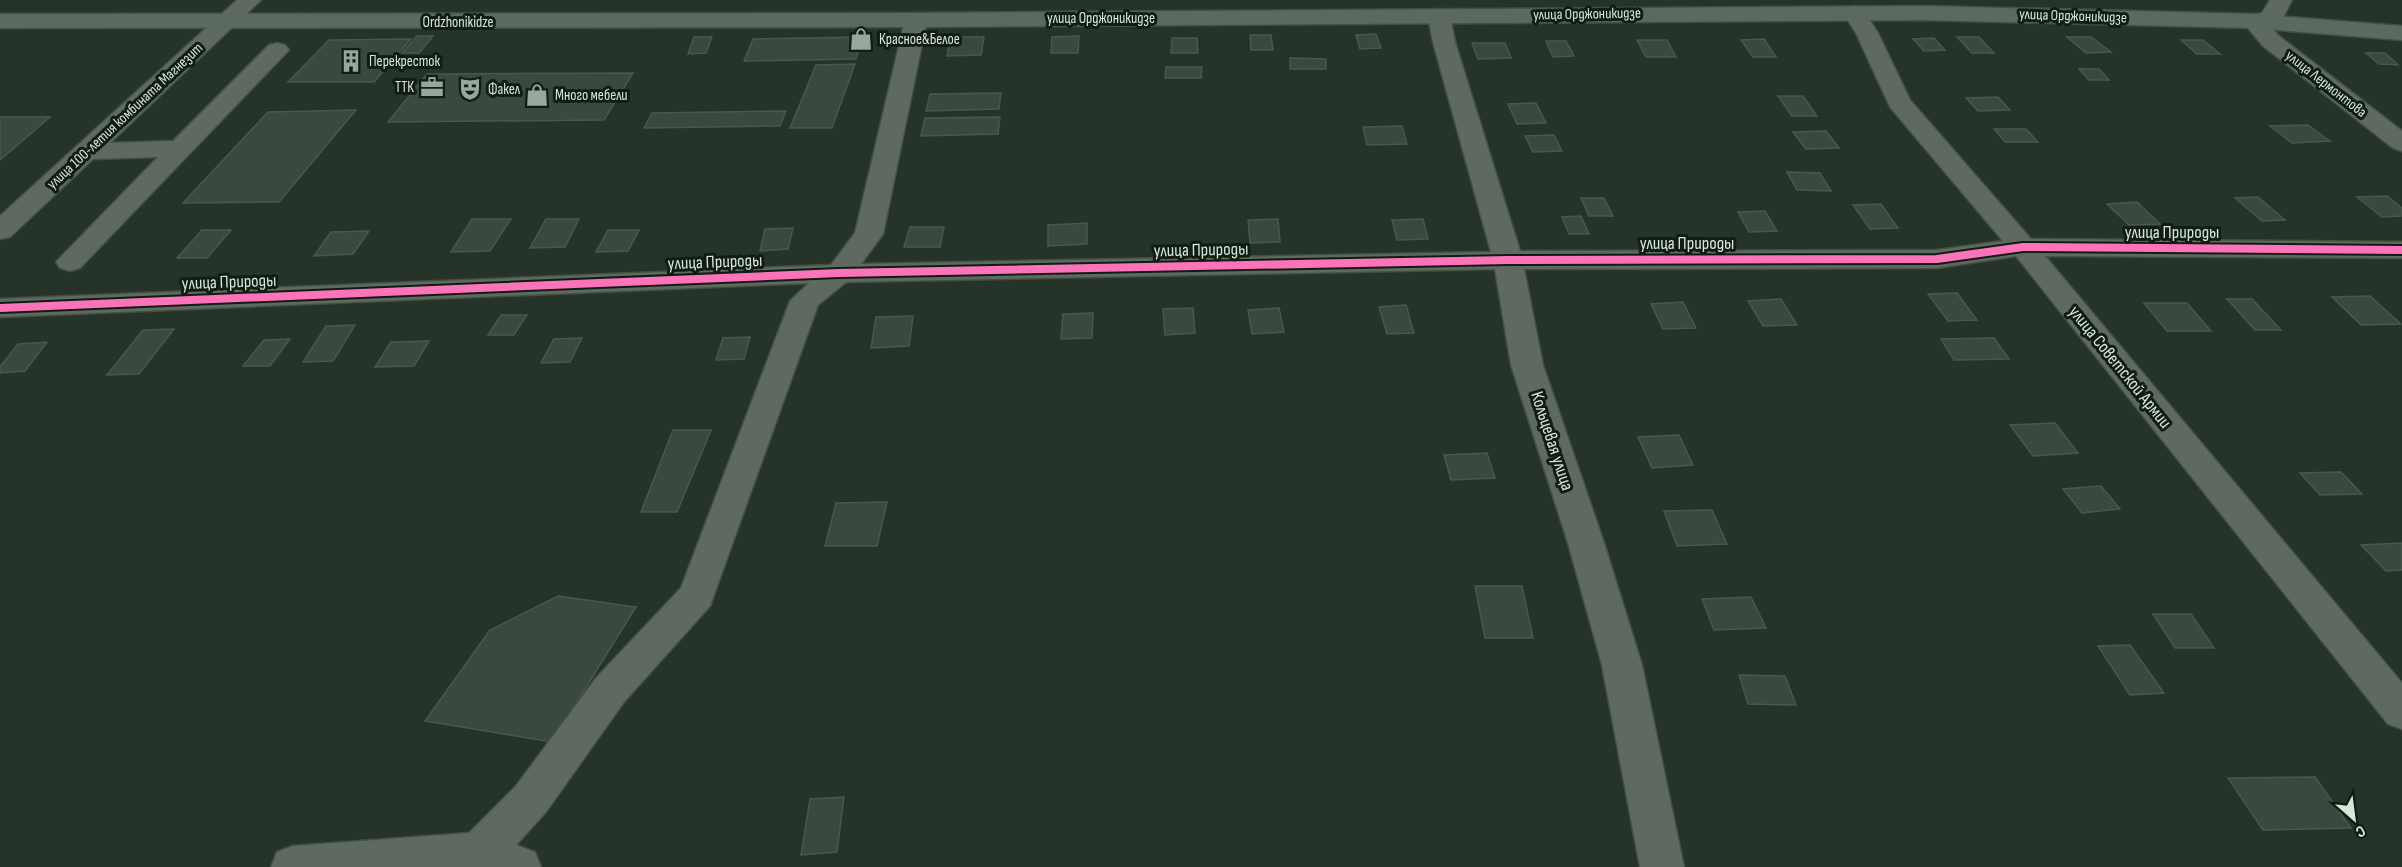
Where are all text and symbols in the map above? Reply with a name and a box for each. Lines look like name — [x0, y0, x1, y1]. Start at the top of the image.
street label: улица Орджоникидзе — [1533, 4, 1641, 24]
street label: улица Орджоникидзе — [2019, 5, 2127, 27]
street label: улица Орджоникидзе — [1047, 9, 1155, 28]
street label: Ordzhonikidze — [423, 13, 493, 32]
shop icon: Красное&Белое — [848, 26, 874, 52]
place label: Красное&Белое — [879, 30, 960, 49]
street label: улица 100-летия комбината Магнезит — [43, 39, 207, 193]
street label: улица Лермонтова — [2281, 46, 2371, 122]
building icon: Перекресток — [338, 48, 364, 74]
place label: Перекресток — [369, 52, 441, 71]
office icon: ТТК — [419, 74, 445, 100]
theatre icon: Факел — [457, 76, 483, 102]
place label: ТТК — [395, 78, 414, 97]
place label: Факел — [488, 80, 521, 99]
shop icon: Много мебели — [524, 82, 550, 108]
place label: Много мебели — [555, 86, 628, 105]
street label: улица Природы — [2125, 222, 2219, 243]
street label: улица Природы — [1640, 233, 1734, 254]
street label: улица Природы — [1153, 239, 1249, 261]
street label: улица Природы — [667, 250, 763, 274]
street label: улица Природы — [181, 270, 277, 294]
street label: улица Советской Армии — [2064, 302, 2176, 432]
street label: Кольцевая улица — [1526, 389, 1578, 493]
north arrow — [2324, 789, 2384, 849]
text: С — [2352, 821, 2368, 841]

